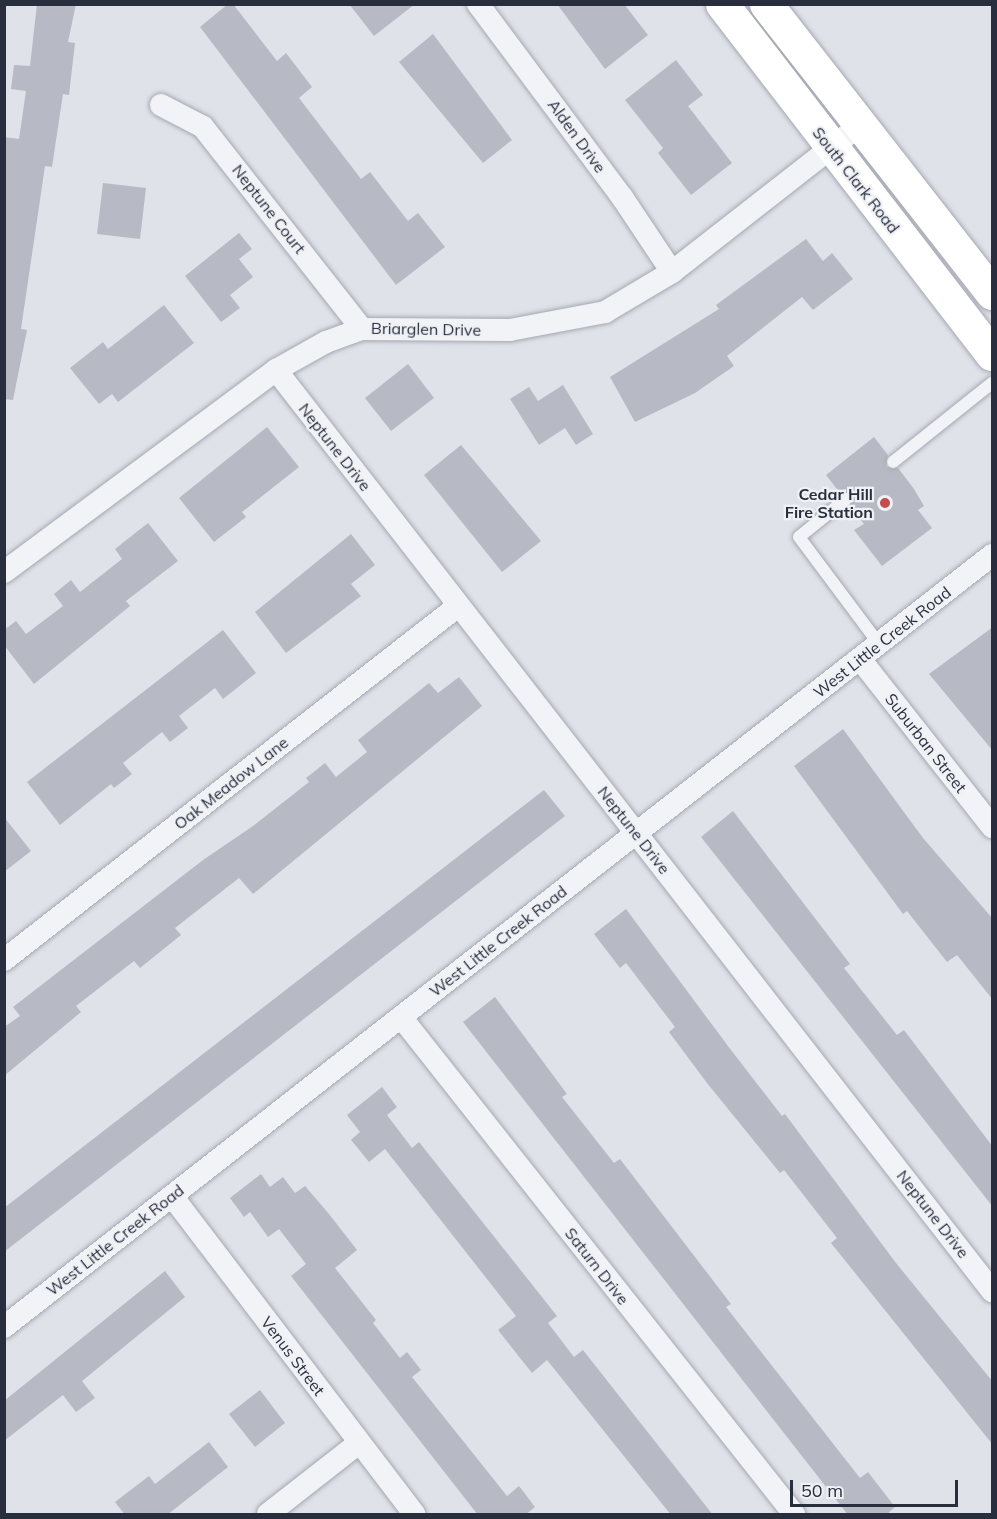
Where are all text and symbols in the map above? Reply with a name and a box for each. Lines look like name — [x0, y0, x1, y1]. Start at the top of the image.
street label: Alden Drive — [544, 96, 610, 176]
street label: South Clark Road — [809, 123, 903, 237]
street label: Neptune Court — [228, 161, 310, 257]
street label: Briarglen Drive — [371, 318, 481, 340]
street label: Neptune Drive — [295, 399, 375, 495]
place label: Cedar Hill Fire Station — [785, 484, 873, 522]
marker: Cedar Hill Fire Station — [878, 496, 892, 510]
street label: West Little Creek Road — [809, 582, 955, 702]
street label: Suburban Street — [881, 689, 971, 797]
street label: Oak Meadow Lane — [170, 732, 292, 834]
street label: Neptune Drive — [594, 782, 674, 878]
street label: West Little Creek Road — [425, 881, 571, 1001]
street label: Neptune Drive — [893, 1166, 973, 1262]
street label: West Little Creek Road — [42, 1180, 188, 1300]
street label: Saturn Drive — [561, 1224, 633, 1308]
street label: Venus Street — [257, 1313, 329, 1399]
scale bar — [793, 1468, 961, 1506]
text: 50 m — [801, 1479, 843, 1502]

